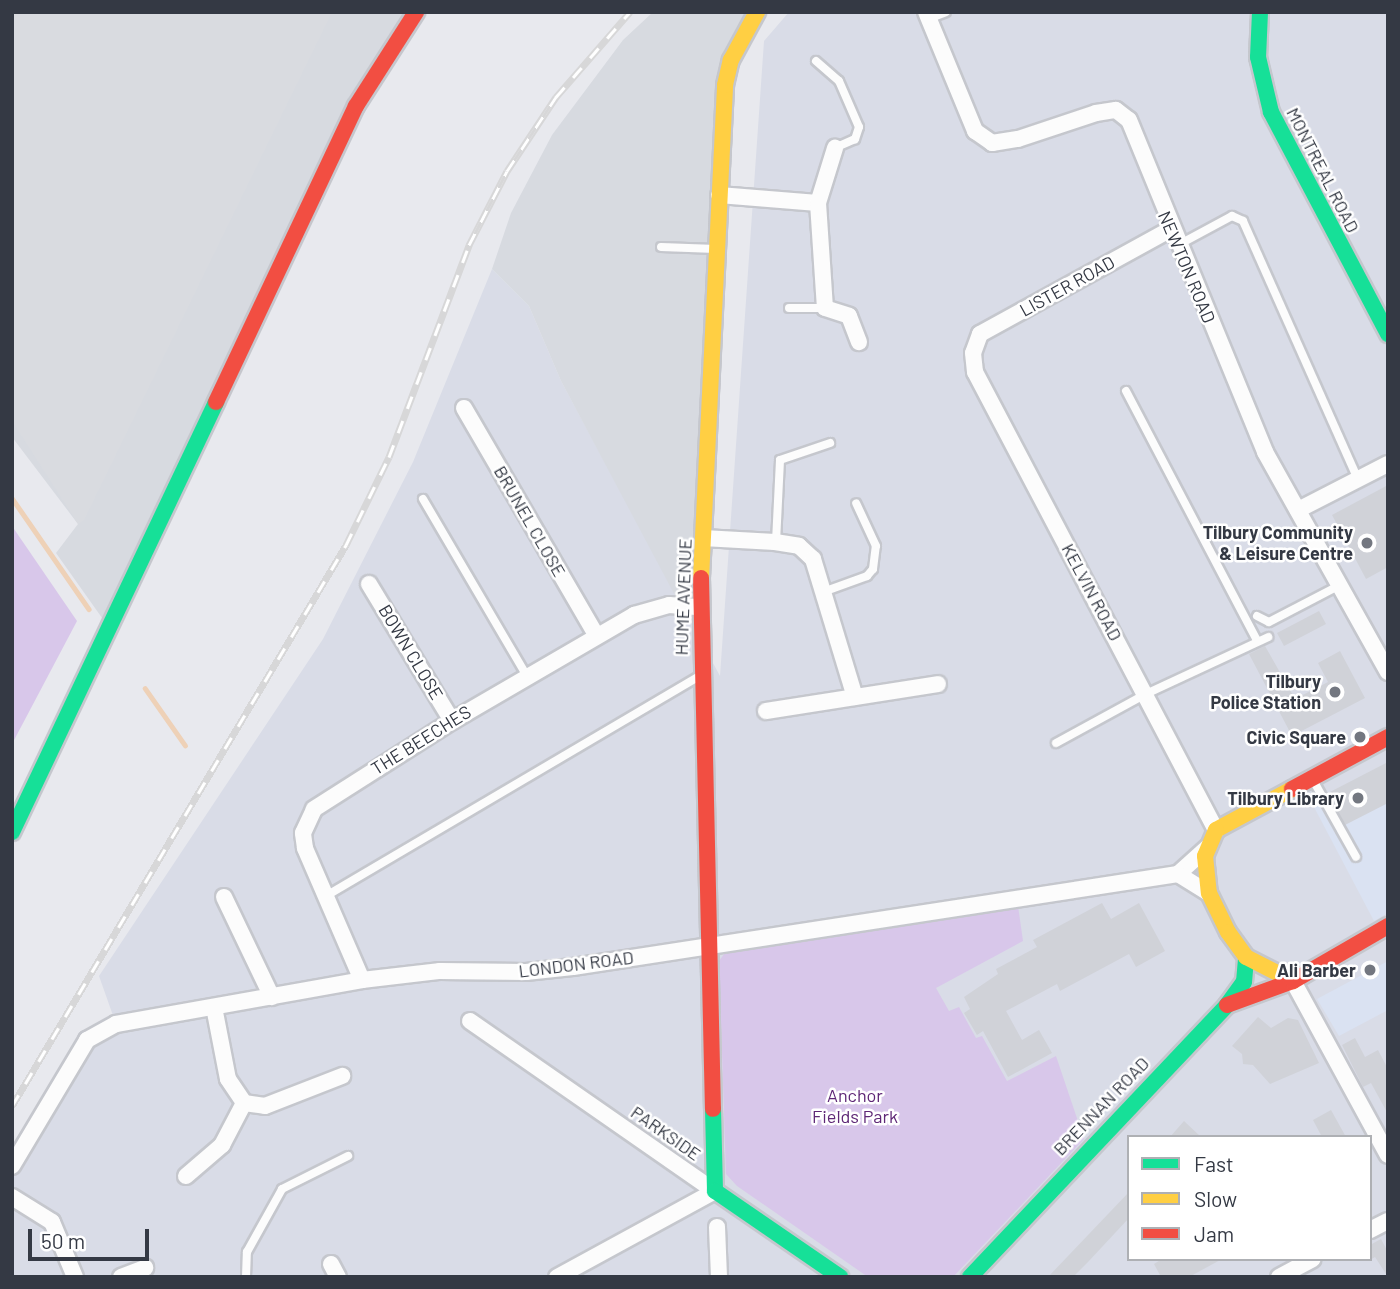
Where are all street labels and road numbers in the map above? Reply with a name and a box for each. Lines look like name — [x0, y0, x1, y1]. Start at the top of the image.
street label: MONTREAL ROAD — [1282, 104, 1364, 236]
street label: NEWTON ROAD — [1154, 208, 1220, 326]
street label: LISTER ROAD — [1016, 251, 1118, 321]
street label: BRUNEL CLOSE — [490, 462, 570, 580]
street label: HUME AVENUE — [670, 538, 696, 656]
street label: KELVIN ROAD — [1057, 540, 1127, 644]
street label: BOWN CLOSE — [374, 600, 448, 704]
street label: THE BEECHES — [367, 701, 475, 779]
street label: LONDON ROAD — [517, 946, 635, 982]
street label: BRENNAN ROAD — [1049, 1052, 1153, 1160]
street label: PARKSIDE — [627, 1101, 705, 1165]

